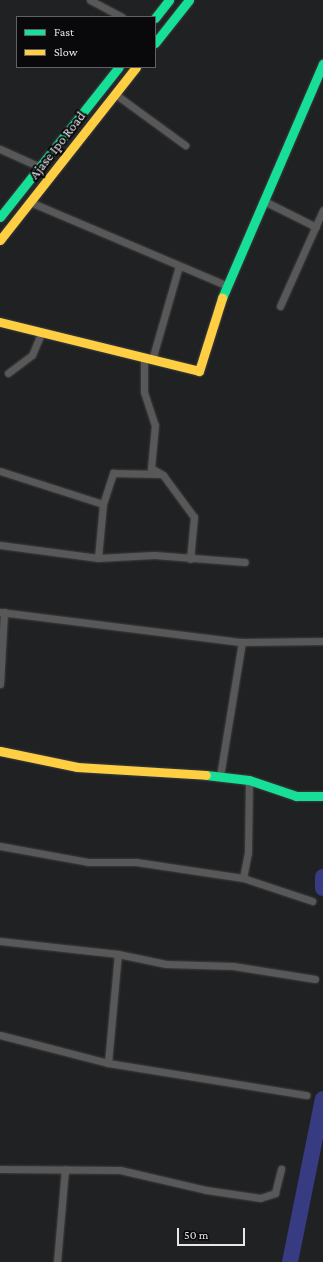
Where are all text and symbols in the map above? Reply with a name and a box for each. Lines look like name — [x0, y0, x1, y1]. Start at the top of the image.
legend — [16, 16, 156, 68]
text: Fast — [54, 25, 74, 39]
text: Slow — [54, 45, 78, 59]
street label: Ajase Ipo Road — [25, 108, 89, 182]
scale bar — [179, 1220, 247, 1246]
text: 50 m — [184, 1228, 208, 1242]

